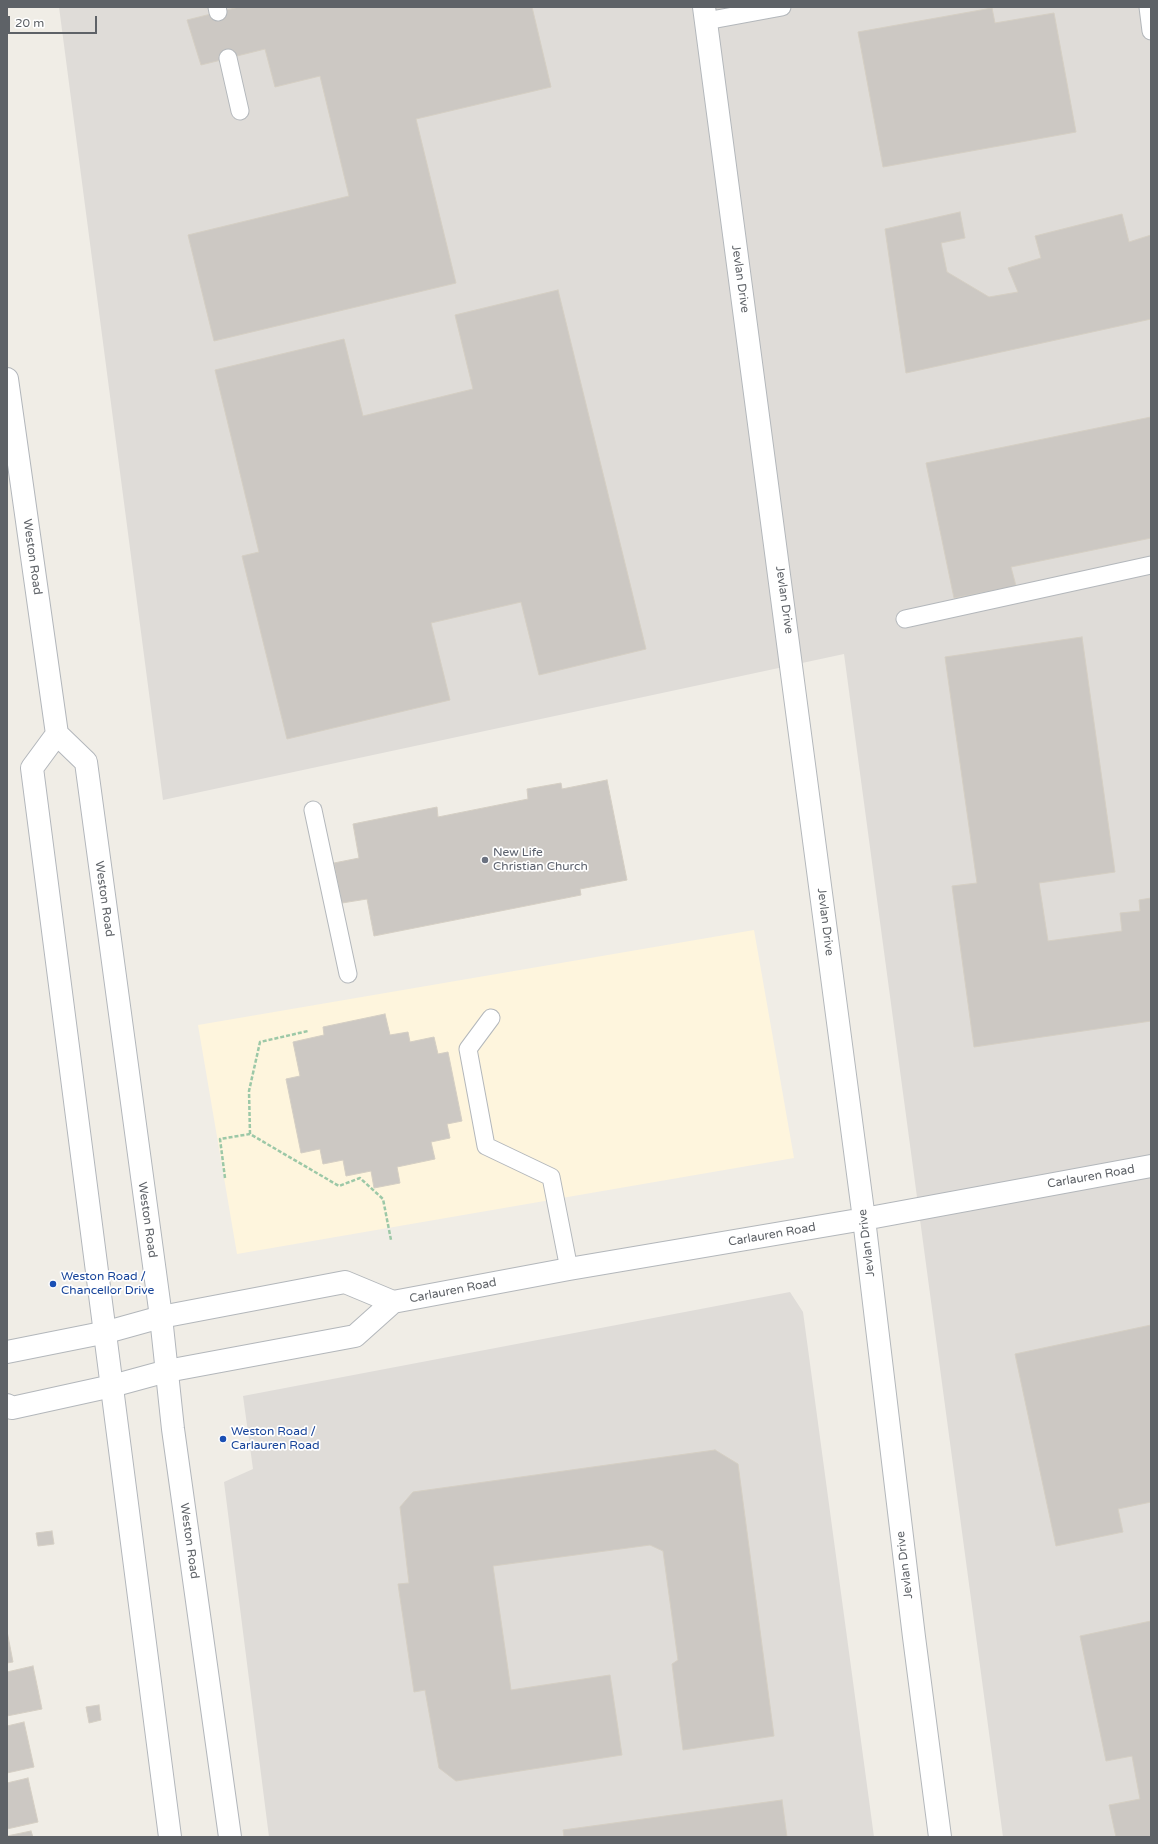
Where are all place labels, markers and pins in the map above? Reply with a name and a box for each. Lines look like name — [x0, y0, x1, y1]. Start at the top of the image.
place label: New Life Christian Church — [493, 846, 588, 874]
marker: New Life Christian Church — [480, 855, 490, 865]
place label: Weston Road / Chancellor Drive — [61, 1270, 154, 1298]
marker: Weston Road / Chancellor Drive — [48, 1279, 58, 1289]
place label: Weston Road / Carlauren Road — [231, 1425, 319, 1453]
marker: Weston Road / Carlauren Road — [218, 1434, 228, 1444]

